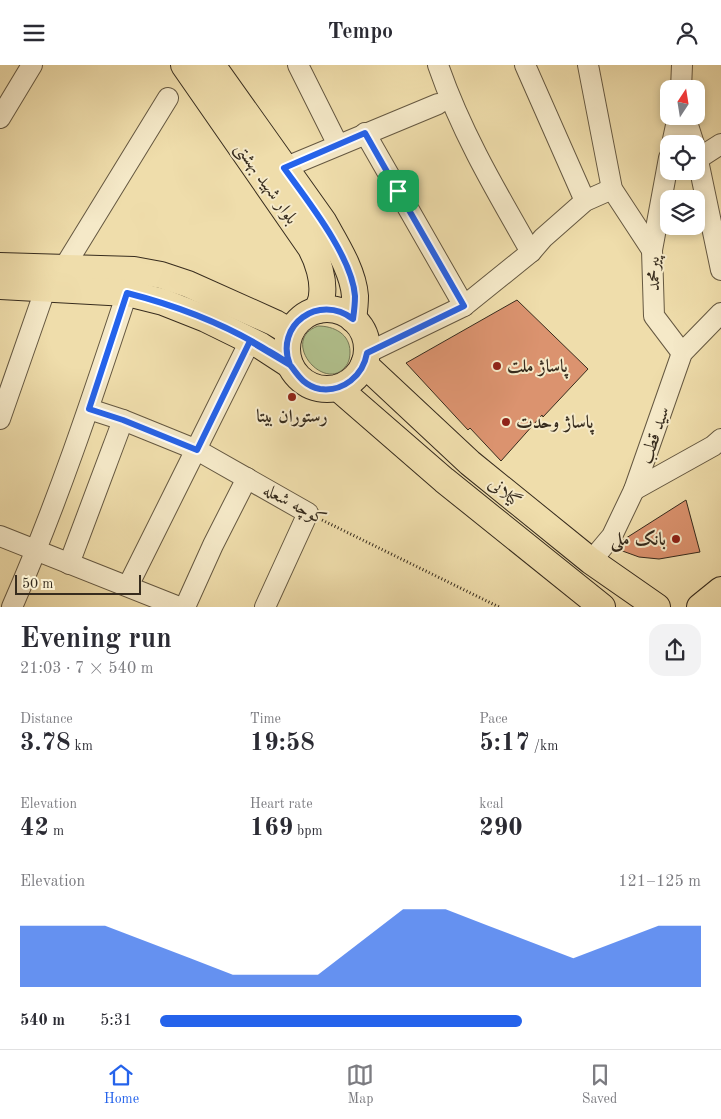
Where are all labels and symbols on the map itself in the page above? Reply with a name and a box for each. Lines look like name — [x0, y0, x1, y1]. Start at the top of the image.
north arrow — [660, 80, 705, 125]
street label: بلوار شهید بهشتی — [229, 139, 301, 229]
pin — [377, 170, 419, 212]
street label: پیرمحمد — [645, 255, 666, 292]
place label: پاساژ ملت — [507, 358, 569, 379]
marker: پاساژ ملت — [491, 360, 503, 372]
marker: رستوران بیتا — [286, 391, 298, 403]
street label: سید قطب — [637, 404, 675, 467]
place label: رستوران بیتا — [256, 408, 328, 427]
place label: پاساژ وحدت — [516, 414, 595, 435]
marker: پاساژ وحدت — [500, 416, 512, 428]
street label: گیلانی — [485, 473, 525, 511]
street label: کوچه شعله — [259, 481, 329, 532]
place label: بانک ملی — [610, 529, 666, 553]
marker: بانک ملی — [670, 533, 682, 545]
scale bar — [15, 572, 141, 595]

